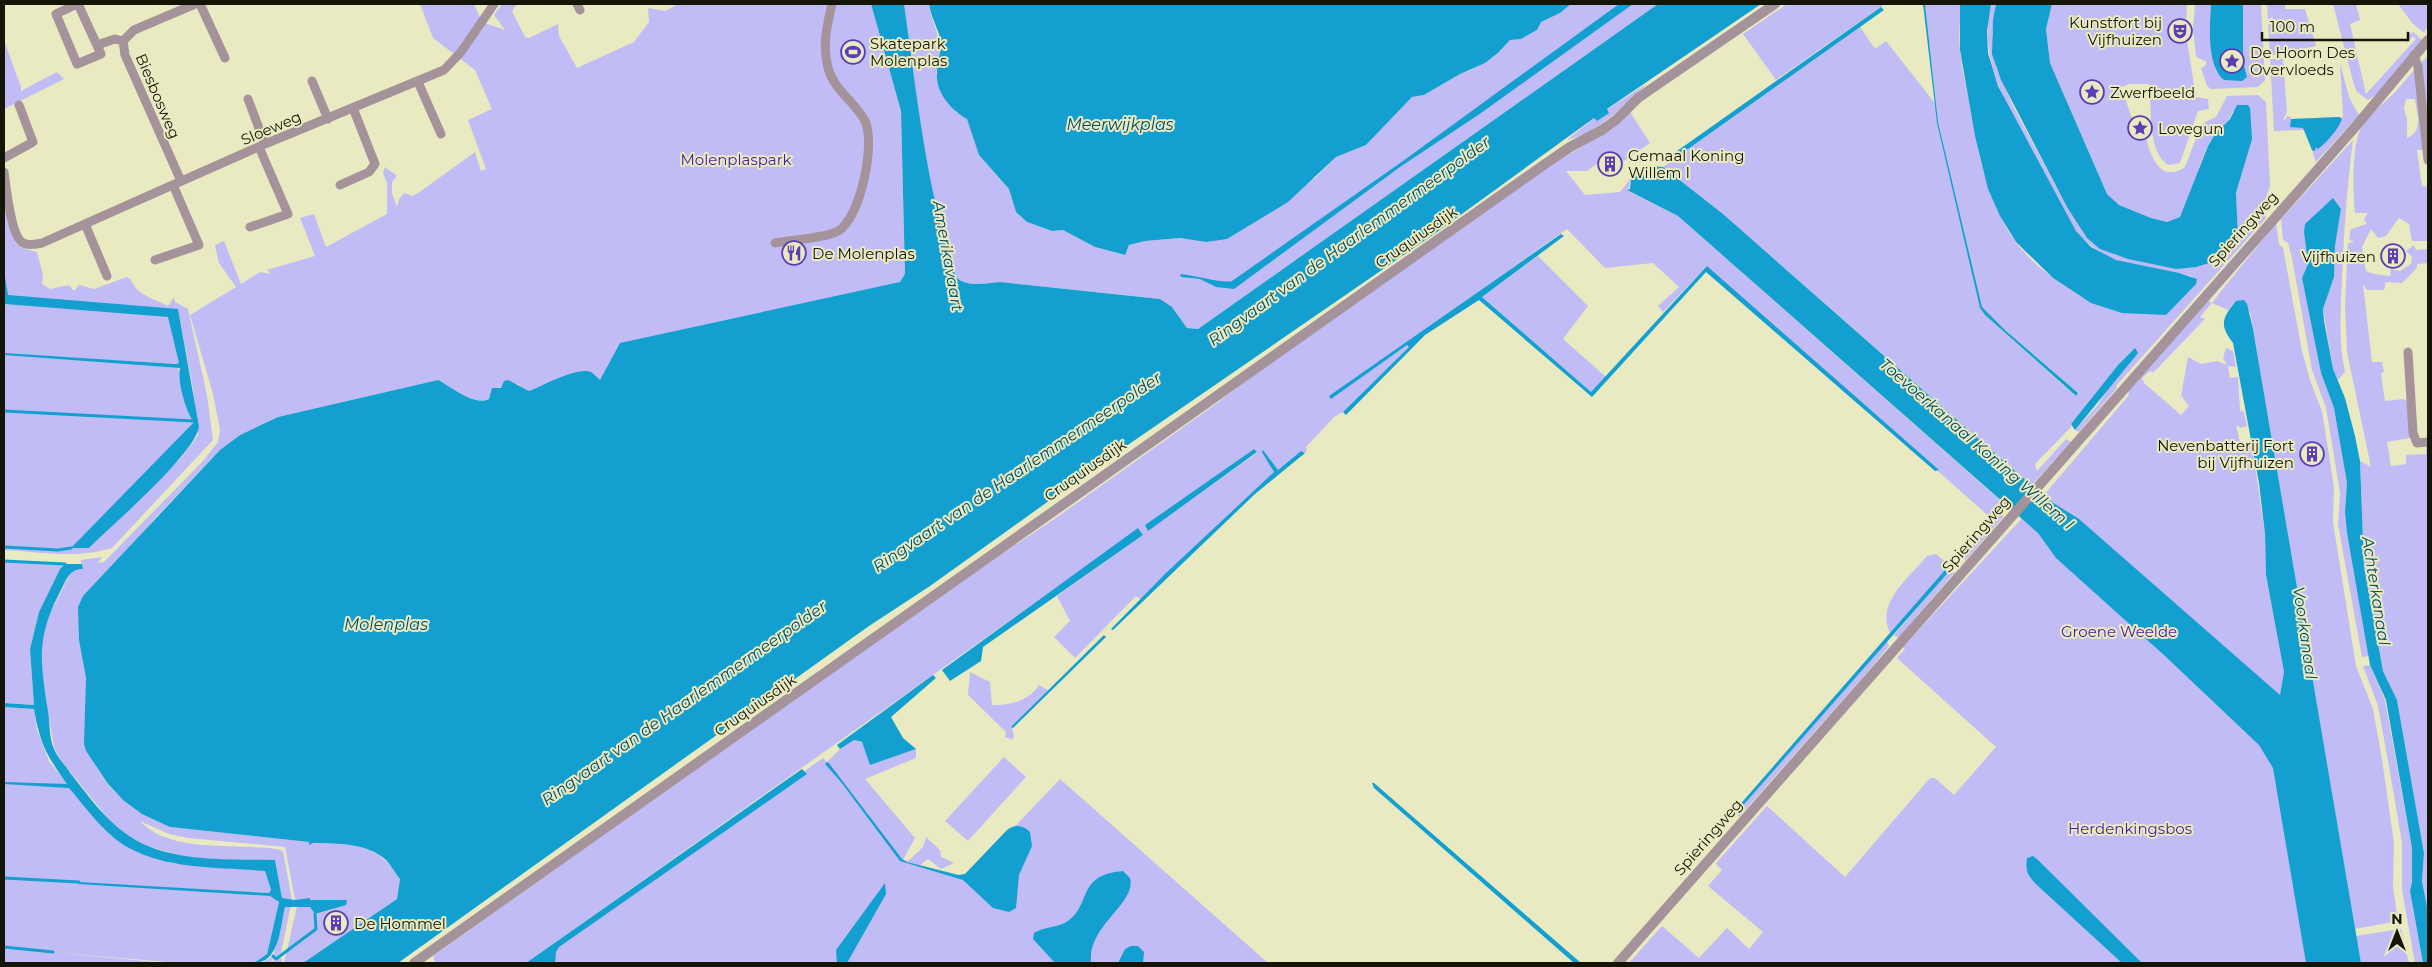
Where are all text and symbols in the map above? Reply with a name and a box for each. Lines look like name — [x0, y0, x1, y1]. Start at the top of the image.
scale bar — [2262, 10, 2408, 42]
place label: Kunstfort bij Vijfhuizen — [2069, 13, 2162, 49]
text: 100 m — [2270, 17, 2315, 36]
theatre icon: Kunstfort bij Vijfhuizen — [2167, 18, 2193, 44]
place label: Skatepark Molenplas — [870, 34, 947, 70]
sports icon: Skatepark Molenplas — [840, 39, 866, 65]
place label: De Hoorn Des Overvloeds — [2250, 43, 2355, 79]
place icon: De Hoorn Des Overvloeds — [2219, 48, 2245, 74]
street label: Biesbosweg — [132, 51, 184, 141]
place icon: Zwerfbeeld — [2079, 79, 2105, 105]
place label: Zwerfbeeld — [2110, 83, 2195, 102]
street label: Sloeweg — [238, 107, 304, 149]
water label: Meerwijkplas — [1066, 115, 1174, 134]
place icon: Lovegun — [2127, 115, 2153, 141]
place label: Lovegun — [2158, 119, 2223, 138]
water label: Ringvaart van de Haarlemmermeerpolder — [1204, 132, 1494, 350]
place label: Gemaal Koning Willem I — [1628, 146, 1745, 182]
park label: Molenplaspark — [680, 150, 792, 169]
building icon: Gemaal Koning Willem I — [1597, 151, 1623, 177]
street label: Spieringweg — [2204, 187, 2282, 271]
water label: Amerikavaart — [929, 198, 967, 313]
street label: Cruquiusdijk — [1371, 202, 1461, 272]
restaurant icon: De Molenplas — [781, 240, 807, 266]
building icon: Vijfhuizen — [2380, 243, 2406, 269]
place label: De Molenplas — [812, 244, 915, 263]
place label: Vijfhuizen — [2302, 247, 2376, 266]
water label: Toevoerkanaal Koning Willem I — [1876, 354, 2078, 534]
water label: Ringvaart van de Haarlemmermeerpolder — [869, 368, 1165, 576]
street label: Cruquiusdijk — [1040, 435, 1130, 505]
place label: Nevenbatterij Fort bij Vijfhuizen — [2157, 436, 2294, 472]
building icon: Nevenbatterij Fort bij Vijfhuizen — [2299, 441, 2325, 467]
street label: Spieringweg — [1938, 492, 2014, 576]
water label: Achterkanaal — [2358, 534, 2394, 648]
water label: Voorkanaal — [2289, 585, 2321, 681]
water label: Ringvaart van de Haarlemmermeerpolder — [538, 596, 831, 809]
water label: Molenplas — [344, 615, 428, 634]
park label: Groene Weelde — [2061, 622, 2177, 641]
street label: Cruquiusdijk — [710, 670, 800, 740]
street label: Spieringweg — [1670, 795, 1746, 879]
park label: Herdenkingsbos — [2068, 819, 2192, 838]
north arrow — [2372, 907, 2422, 957]
building icon: De Hommel — [323, 910, 349, 936]
text: N — [2391, 910, 2403, 928]
place label: De Hommel — [354, 914, 446, 933]

